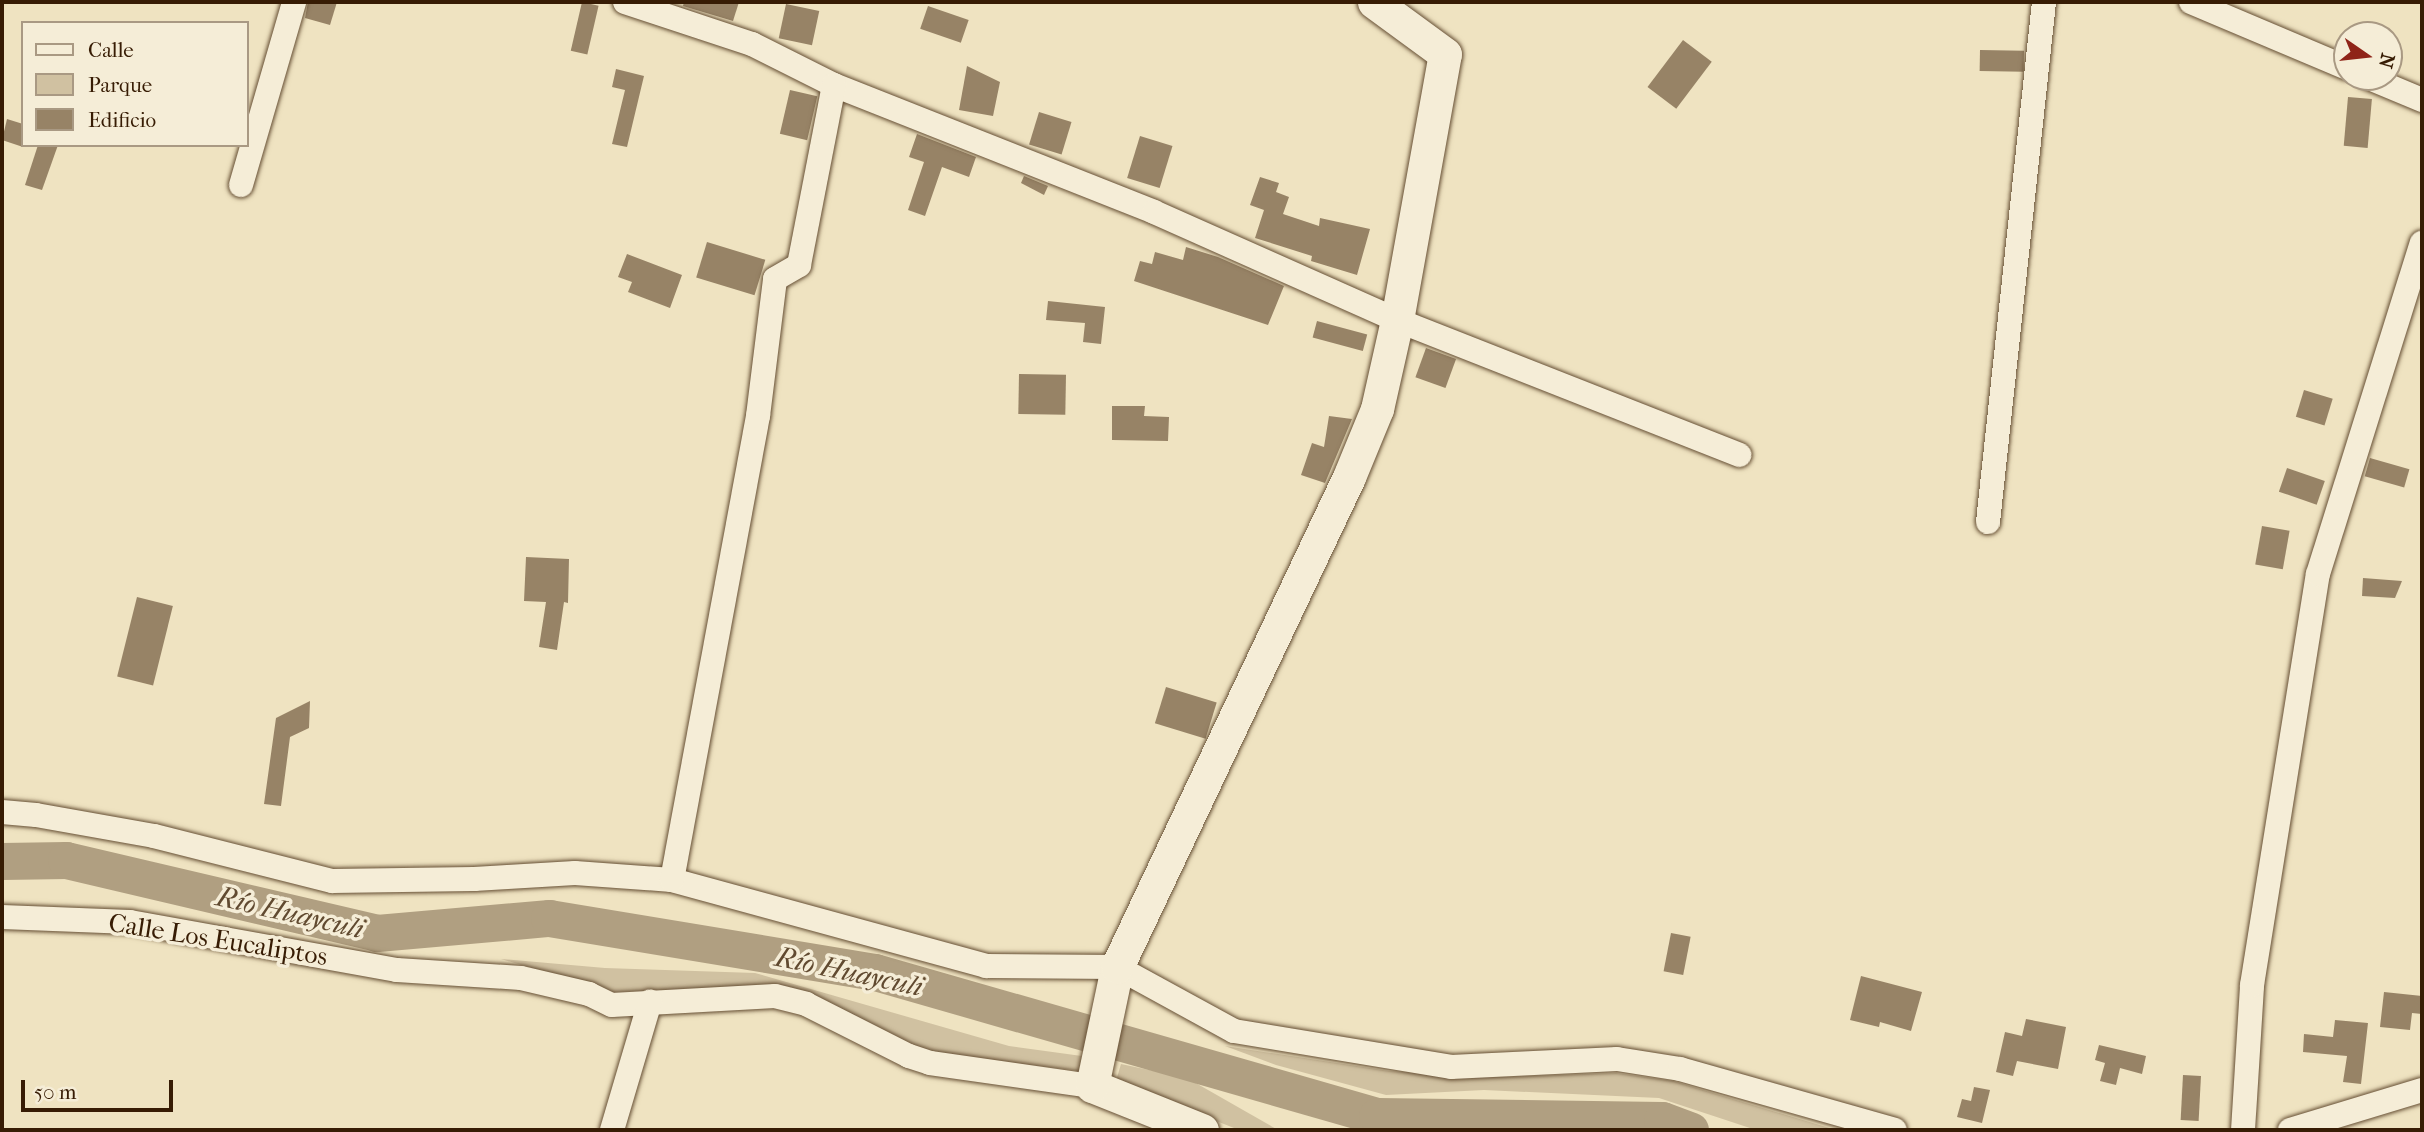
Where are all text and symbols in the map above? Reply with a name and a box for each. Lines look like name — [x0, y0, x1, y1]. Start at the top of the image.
legend — [21, 21, 248, 147]
north arrow — [2333, 21, 2403, 91]
text: Calle — [88, 38, 134, 62]
text: N — [2374, 51, 2399, 70]
text: Parque — [88, 73, 152, 97]
text: Edificio — [88, 108, 156, 132]
water label: Río Huayculi — [213, 880, 367, 946]
street label: Calle Los Eucaliptos — [106, 907, 330, 973]
water label: Río Huayculi — [772, 940, 926, 1004]
scale bar — [24, 1066, 177, 1110]
text: 50 m — [34, 1080, 77, 1104]

